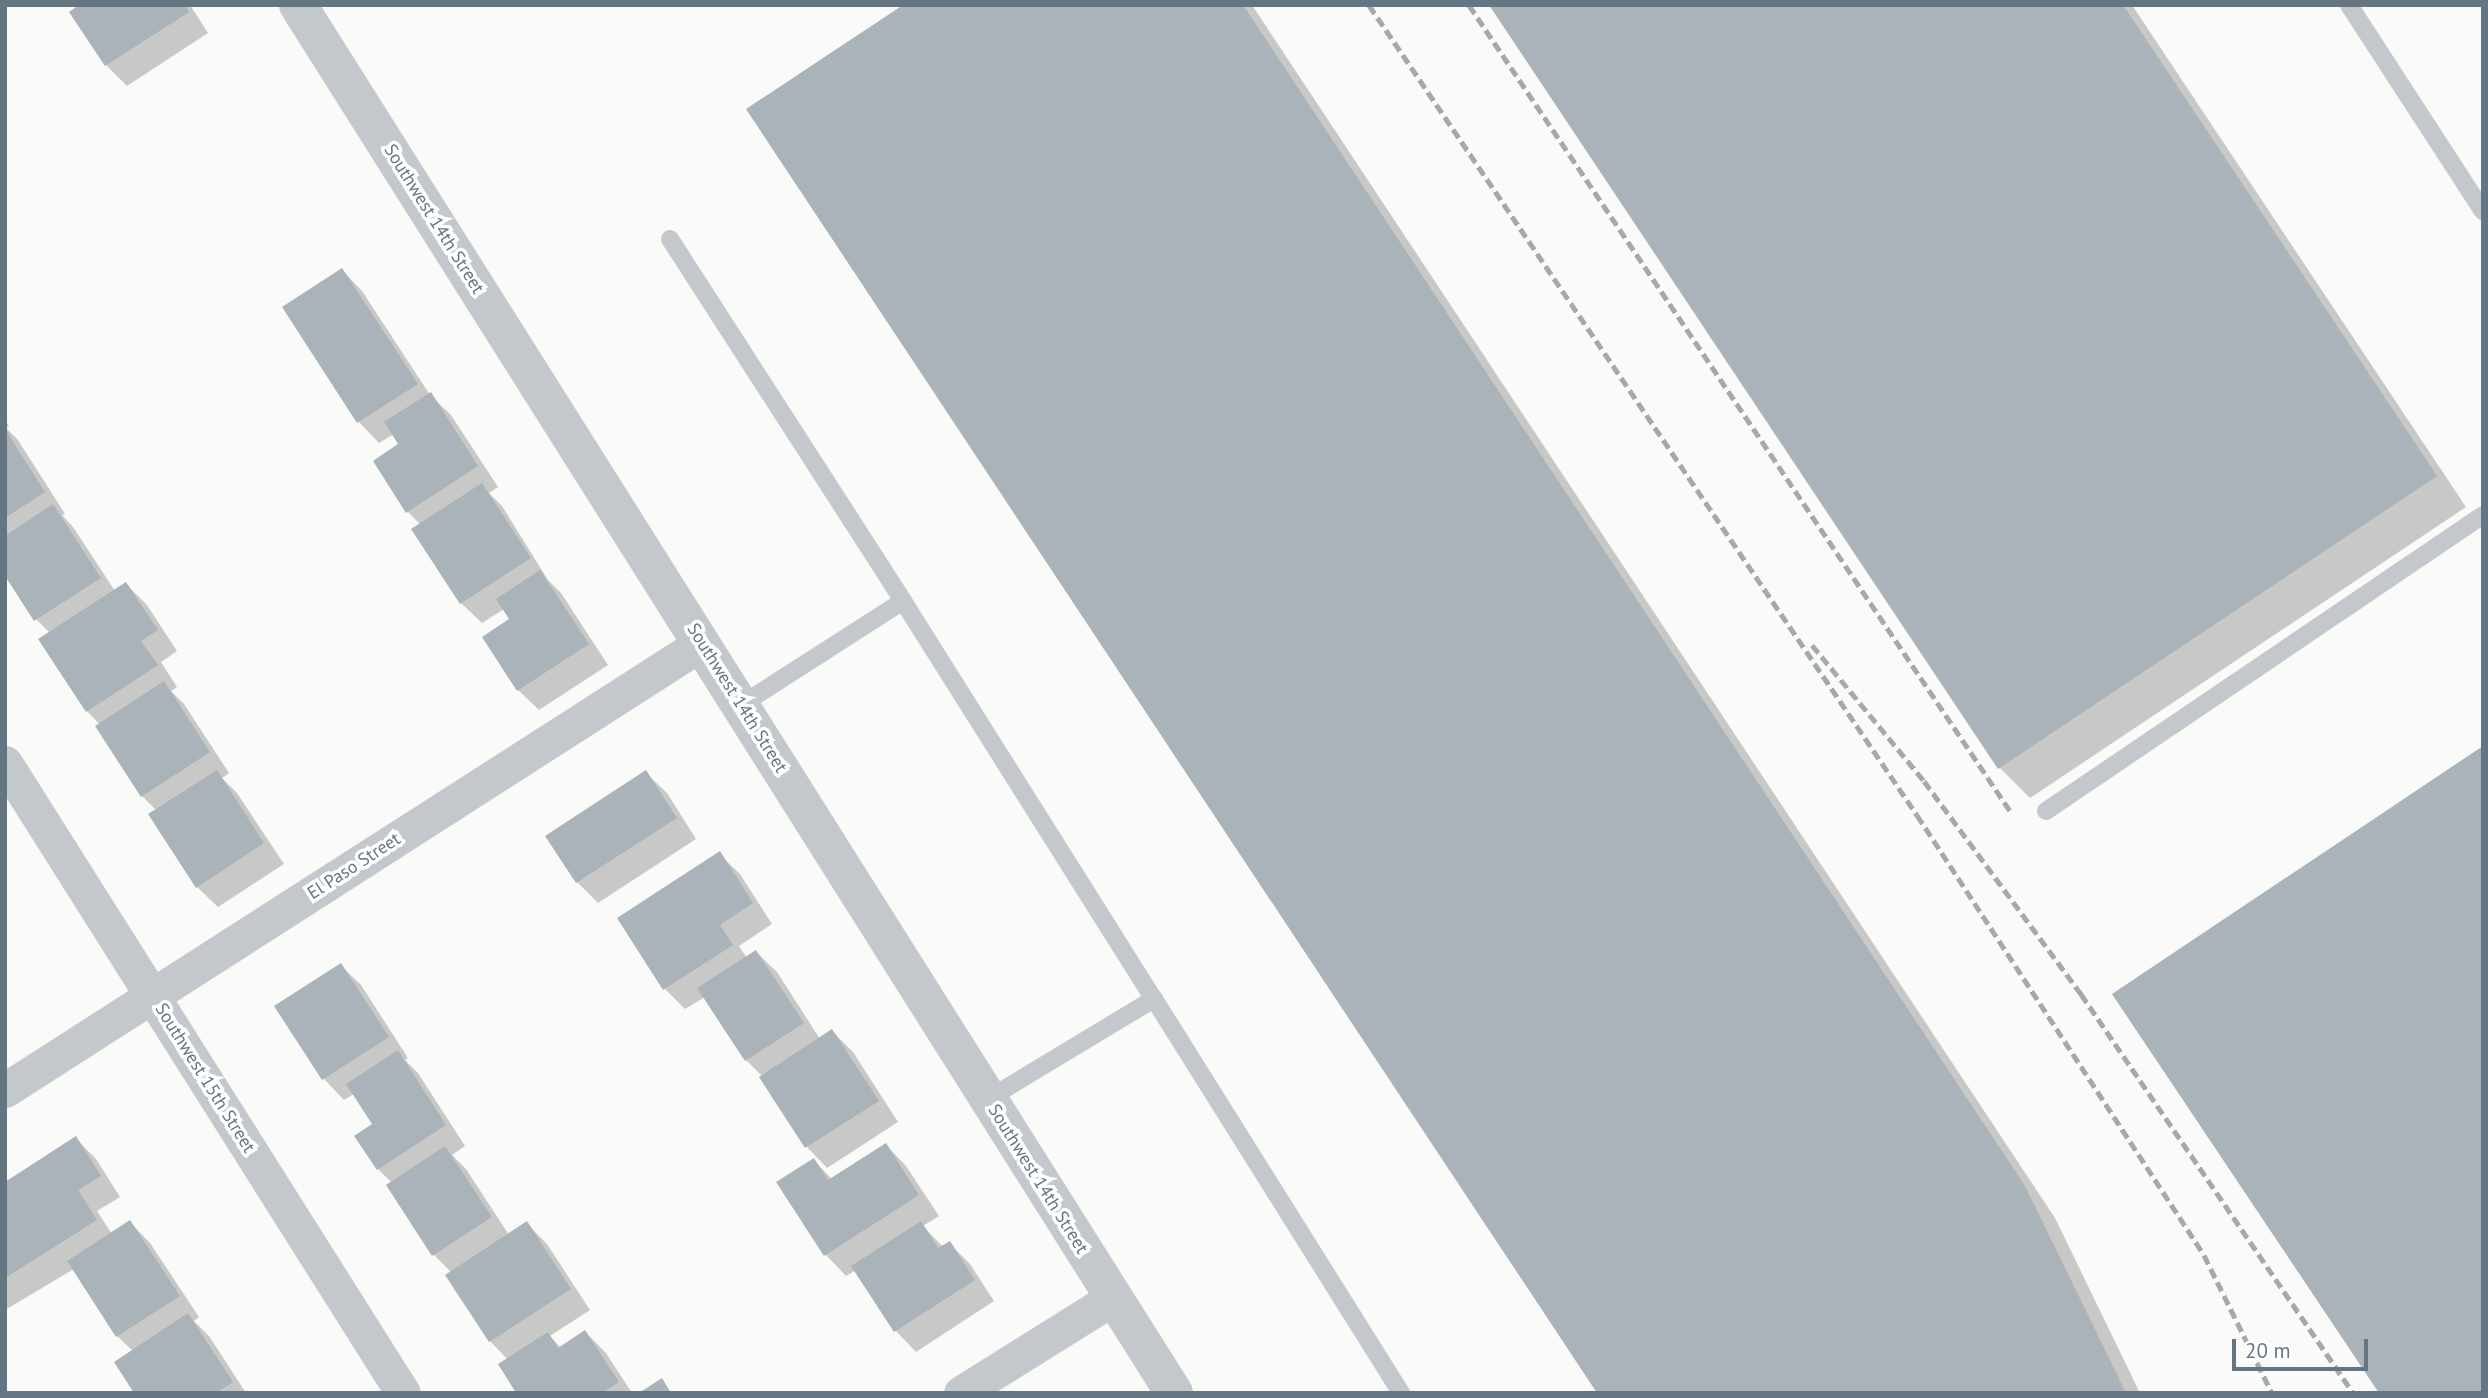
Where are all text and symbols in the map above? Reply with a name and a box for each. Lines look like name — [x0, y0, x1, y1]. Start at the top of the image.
street label: Southwest 14th Street — [379, 140, 489, 298]
street label: Southwest 14th Street — [682, 619, 792, 777]
street label: El Paso Street — [304, 828, 404, 904]
street label: Southwest 15th Street — [150, 999, 260, 1157]
street label: Southwest 14th Street — [983, 1100, 1093, 1258]
scale bar — [2236, 1324, 2372, 1368]
text: 20 m — [2245, 1337, 2291, 1364]

